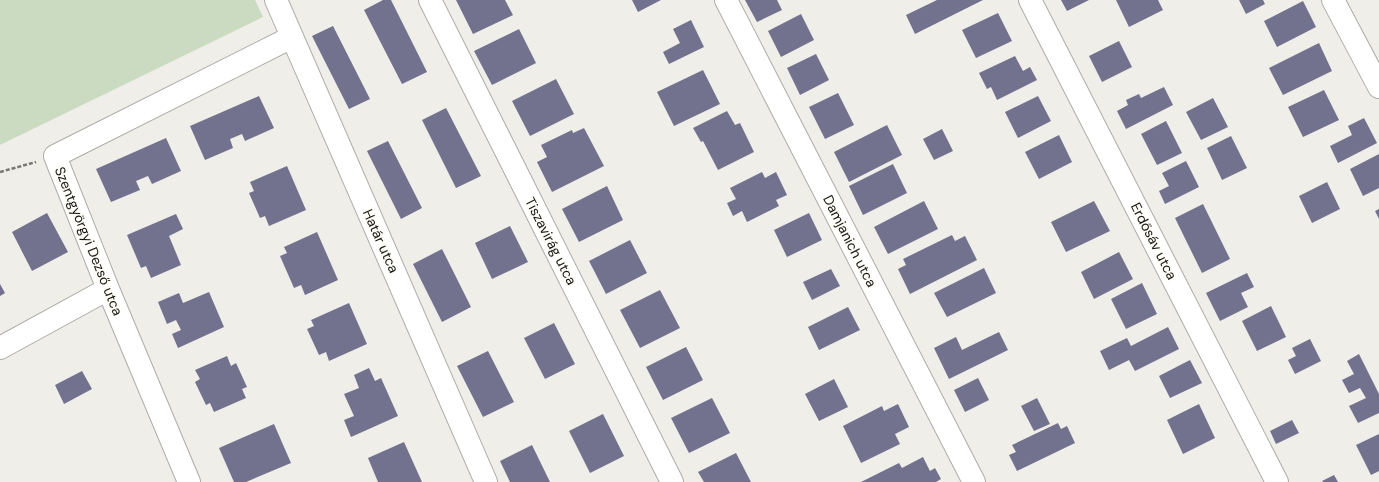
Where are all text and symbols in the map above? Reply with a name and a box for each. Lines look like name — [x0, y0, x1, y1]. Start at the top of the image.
street label: Szentgyörgyi Dezső utca — [51, 164, 127, 318]
street label: Damjanich utca — [819, 192, 881, 290]
street label: Tiszavirág utca — [521, 194, 581, 288]
street label: Erdősáv utca — [1127, 199, 1181, 283]
street label: Határ utca — [359, 206, 403, 276]

